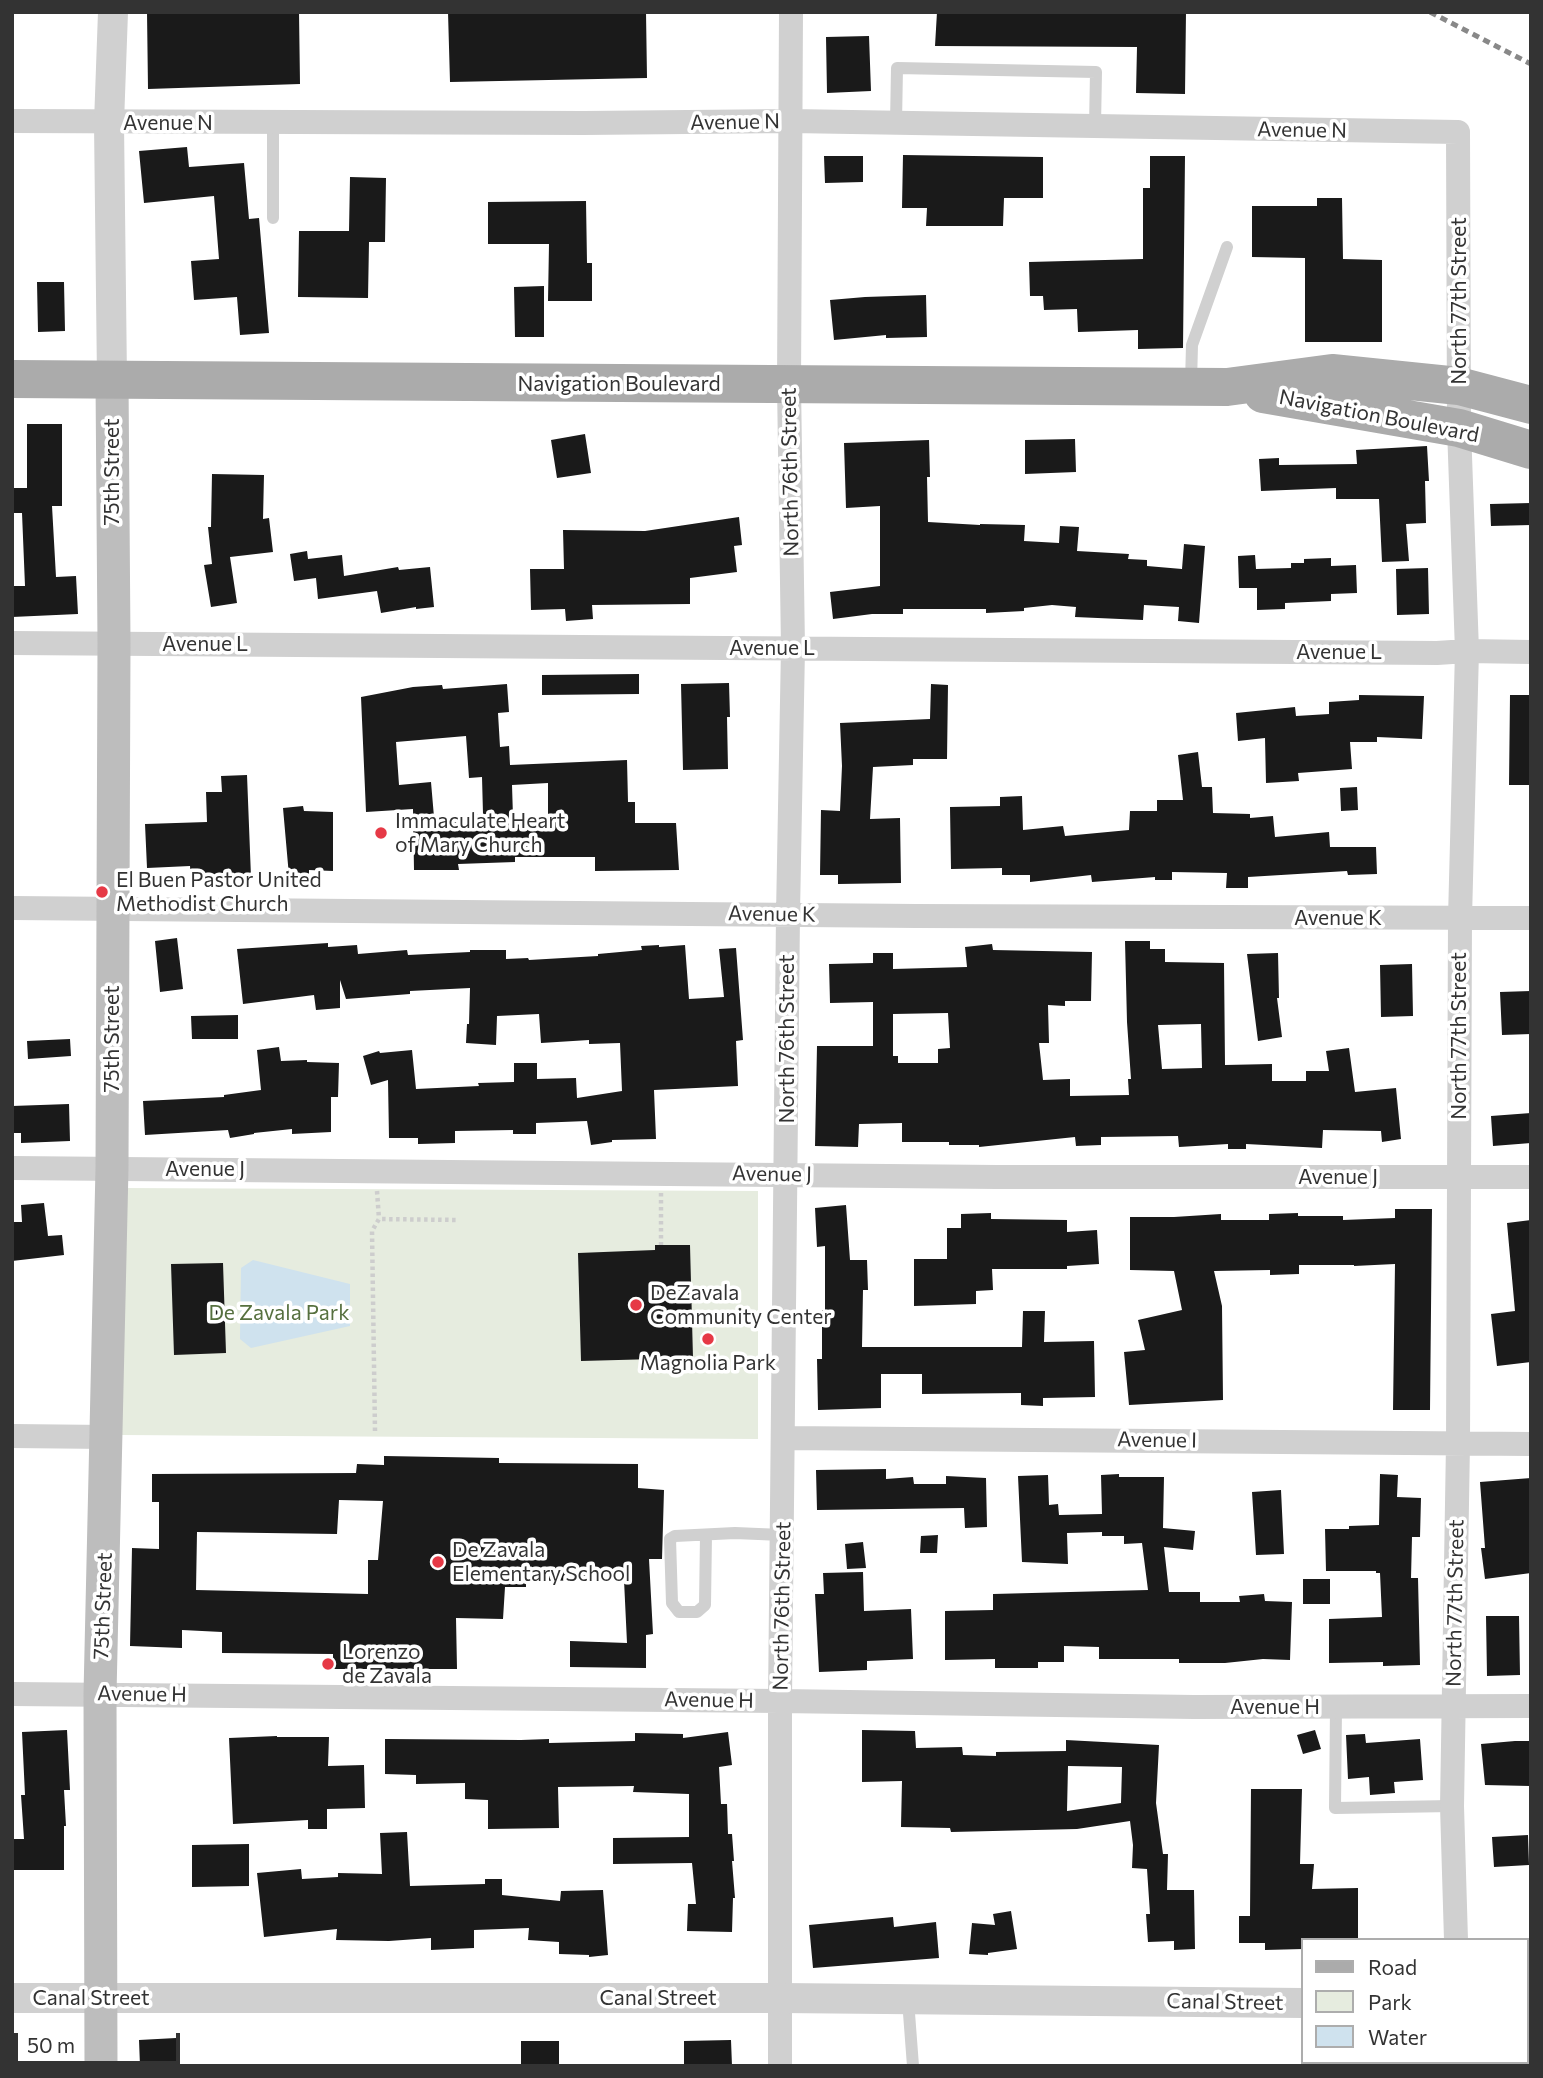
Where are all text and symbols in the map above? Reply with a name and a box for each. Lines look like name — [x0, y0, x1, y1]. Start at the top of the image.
street label: Avenue N — [690, 109, 780, 135]
street label: Avenue N — [123, 110, 213, 136]
street label: Avenue N — [1257, 117, 1347, 143]
street label: North 77th Street — [1446, 217, 1472, 385]
street label: Navigation Boulevard — [517, 371, 721, 397]
street label: Navigation Boulevard — [1277, 384, 1481, 448]
street label: North 76th Street — [776, 387, 804, 557]
street label: 75th Street — [99, 418, 125, 526]
street label: Avenue L — [162, 631, 248, 657]
street label: Avenue L — [729, 635, 815, 661]
street label: Avenue L — [1296, 639, 1382, 665]
place label: Immaculate Heart of Mary Church — [395, 808, 565, 858]
marker: Immaculate Heart of Mary Church — [373, 825, 389, 841]
place label: El Buen Pastor United Methodist Church — [116, 867, 322, 917]
marker: El Buen Pastor United Methodist Church — [94, 884, 110, 900]
street label: Avenue K — [728, 901, 816, 927]
street label: Avenue K — [1294, 905, 1382, 931]
street label: North 77th Street — [1446, 952, 1472, 1120]
street label: North 76th Street — [774, 954, 800, 1124]
street label: 75th Street — [99, 985, 125, 1093]
street label: Avenue J — [165, 1156, 245, 1182]
street label: Avenue J — [732, 1161, 812, 1187]
street label: Avenue J — [1298, 1164, 1378, 1190]
place label: DeZavala Community Center — [650, 1280, 832, 1330]
marker: DeZavala Community Center — [628, 1297, 644, 1313]
park label: De Zavala Park — [208, 1300, 350, 1326]
marker: Magnolia Park — [700, 1331, 716, 1347]
place label: Magnolia Park — [640, 1350, 776, 1376]
street label: Avenue I — [1117, 1427, 1197, 1453]
street label: North 77th Street — [1441, 1519, 1469, 1687]
street label: North 76th Street — [768, 1521, 796, 1691]
place label: De Zavala Elementary School — [452, 1537, 630, 1587]
street label: 75th Street — [89, 1552, 117, 1660]
marker: De Zavala Elementary School — [430, 1554, 446, 1570]
place label: Lorenzo de Zavala — [342, 1639, 432, 1689]
marker: Lorenzo de Zavala — [320, 1656, 336, 1672]
street label: Avenue H — [97, 1681, 187, 1707]
street label: Avenue H — [664, 1687, 754, 1713]
street label: Avenue H — [1230, 1694, 1320, 1720]
legend — [1302, 1938, 1529, 2064]
text: Road — [1368, 1954, 1417, 1979]
street label: Canal Street — [32, 1985, 150, 2011]
street label: Canal Street — [599, 1985, 717, 2011]
street label: Canal Street — [1166, 1988, 1284, 2016]
text: Park — [1368, 1989, 1412, 2014]
scale bar — [18, 2018, 184, 2062]
text: Water — [1368, 2024, 1427, 2049]
text: 50 m — [27, 2032, 75, 2057]

